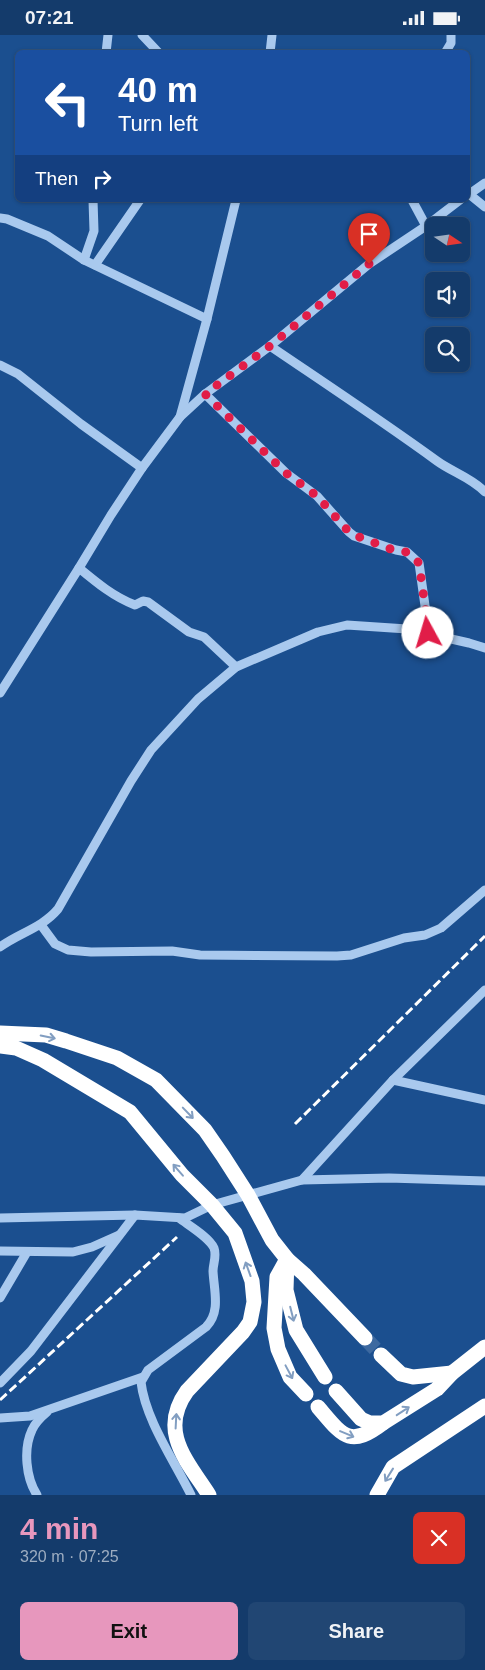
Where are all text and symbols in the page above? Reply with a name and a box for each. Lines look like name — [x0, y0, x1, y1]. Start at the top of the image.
text: 07:21 — [25, 7, 74, 28]
icon: left — [35, 70, 100, 135]
text: 40 m — [118, 70, 198, 109]
text: Turn left — [118, 111, 198, 136]
icon: right — [88, 165, 116, 193]
text: Then — [35, 168, 78, 189]
pin — [348, 213, 390, 264]
north arrow — [425, 217, 470, 263]
map controls — [425, 217, 470, 372]
icon: arrive — [355, 220, 383, 248]
button: sound — [425, 272, 470, 317]
button: search — [425, 327, 470, 372]
position arrow — [401, 606, 453, 658]
one-way arrow — [40, 1033, 56, 1042]
one-way arrow — [182, 1107, 194, 1119]
one-way arrow — [172, 1164, 184, 1177]
one-way arrow — [243, 1262, 252, 1278]
one-way arrow — [287, 1305, 297, 1321]
one-way arrow — [284, 1365, 294, 1380]
one-way arrow — [396, 1406, 410, 1417]
one-way arrow — [171, 1413, 180, 1429]
one-way arrow — [340, 1430, 355, 1439]
one-way arrow — [384, 1467, 394, 1481]
text: 4 min — [20, 1512, 98, 1545]
button: close — [413, 1512, 465, 1564]
text: 320 m · 07:25 — [20, 1548, 119, 1565]
button: Exit — [20, 1602, 238, 1660]
button: Share — [248, 1602, 465, 1660]

